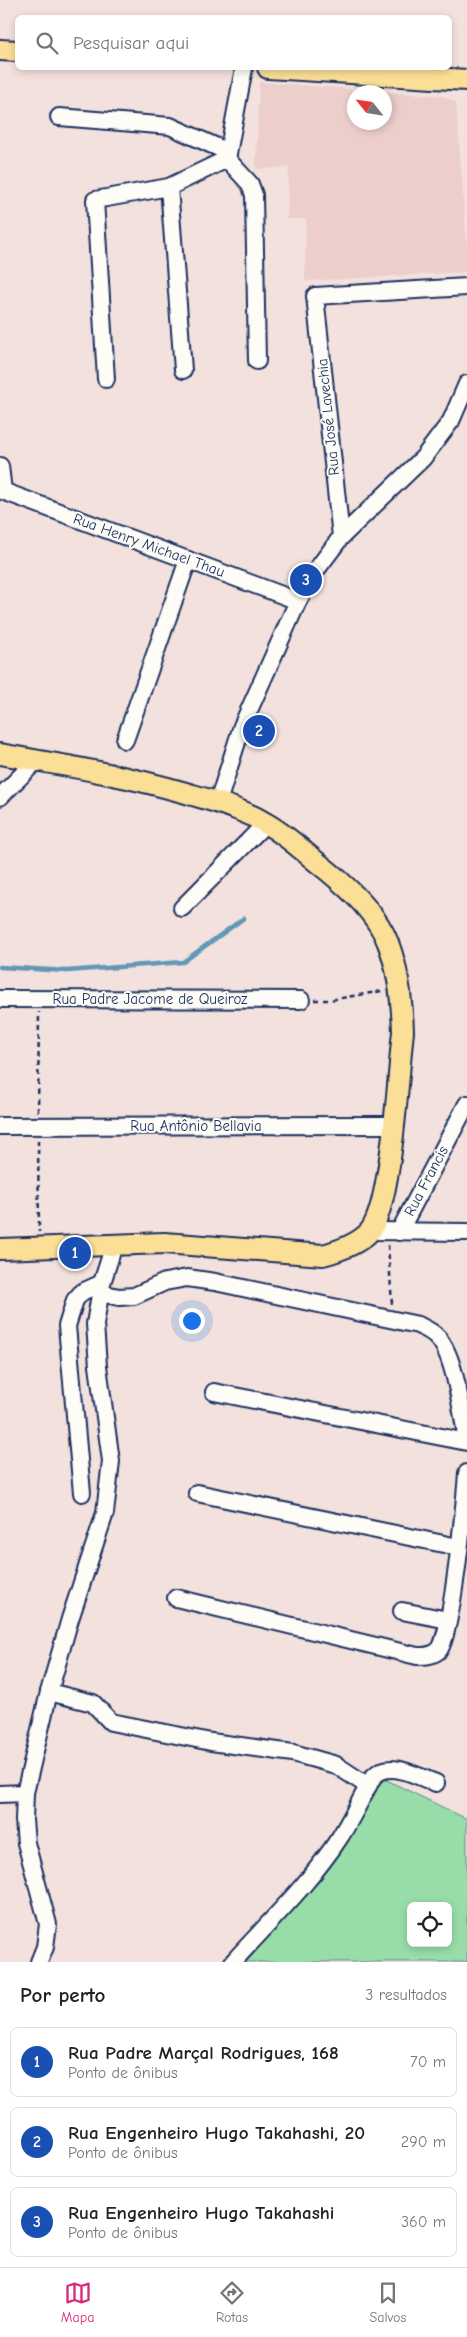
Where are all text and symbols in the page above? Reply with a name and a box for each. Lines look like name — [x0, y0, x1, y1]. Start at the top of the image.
search box — [15, 15, 452, 70]
icon: search — [33, 29, 61, 57]
text: Pesquisar aqui — [73, 32, 189, 54]
north arrow — [347, 85, 392, 130]
street label: Rua José Lavechia — [313, 358, 343, 476]
street label: Rua Henry Michael Thau — [71, 509, 227, 581]
pin: 3 — [290, 561, 322, 599]
pin: 2 — [243, 712, 275, 750]
street label: Rua Padre Jacome de Queiroz — [52, 990, 248, 1008]
street label: Rua Antônio Bellavia — [130, 1117, 262, 1135]
street label: Rua Francis — [400, 1143, 452, 1219]
pin: 1 — [59, 1234, 91, 1272]
your location — [179, 1308, 205, 1334]
map controls — [407, 1902, 452, 1947]
button: locate — [407, 1902, 452, 1947]
text: Por perto — [20, 1983, 105, 2007]
text: 3 resultados — [365, 1986, 447, 2004]
text: Rua Padre Marçal Rodrigues, 168 — [68, 2042, 339, 2064]
text: 1 — [34, 2053, 40, 2071]
text: 70 m — [410, 2053, 446, 2071]
text: Ponto de ônibus — [68, 2064, 178, 2082]
text: Rua Engenheiro Hugo Takahashi, 20 — [68, 2122, 365, 2144]
text: 2 — [33, 2133, 41, 2151]
text: 290 m — [401, 2133, 446, 2151]
text: Ponto de ônibus — [68, 2144, 178, 2162]
text: Rua Engenheiro Hugo Takahashi — [68, 2202, 334, 2224]
text: 3 — [33, 2213, 41, 2231]
text: 360 m — [401, 2213, 446, 2231]
text: Ponto de ônibus — [68, 2224, 178, 2242]
tab: Mapa — [61, 2279, 94, 2326]
tab: Rotas — [216, 2279, 248, 2326]
tab: Salvos — [369, 2279, 406, 2326]

